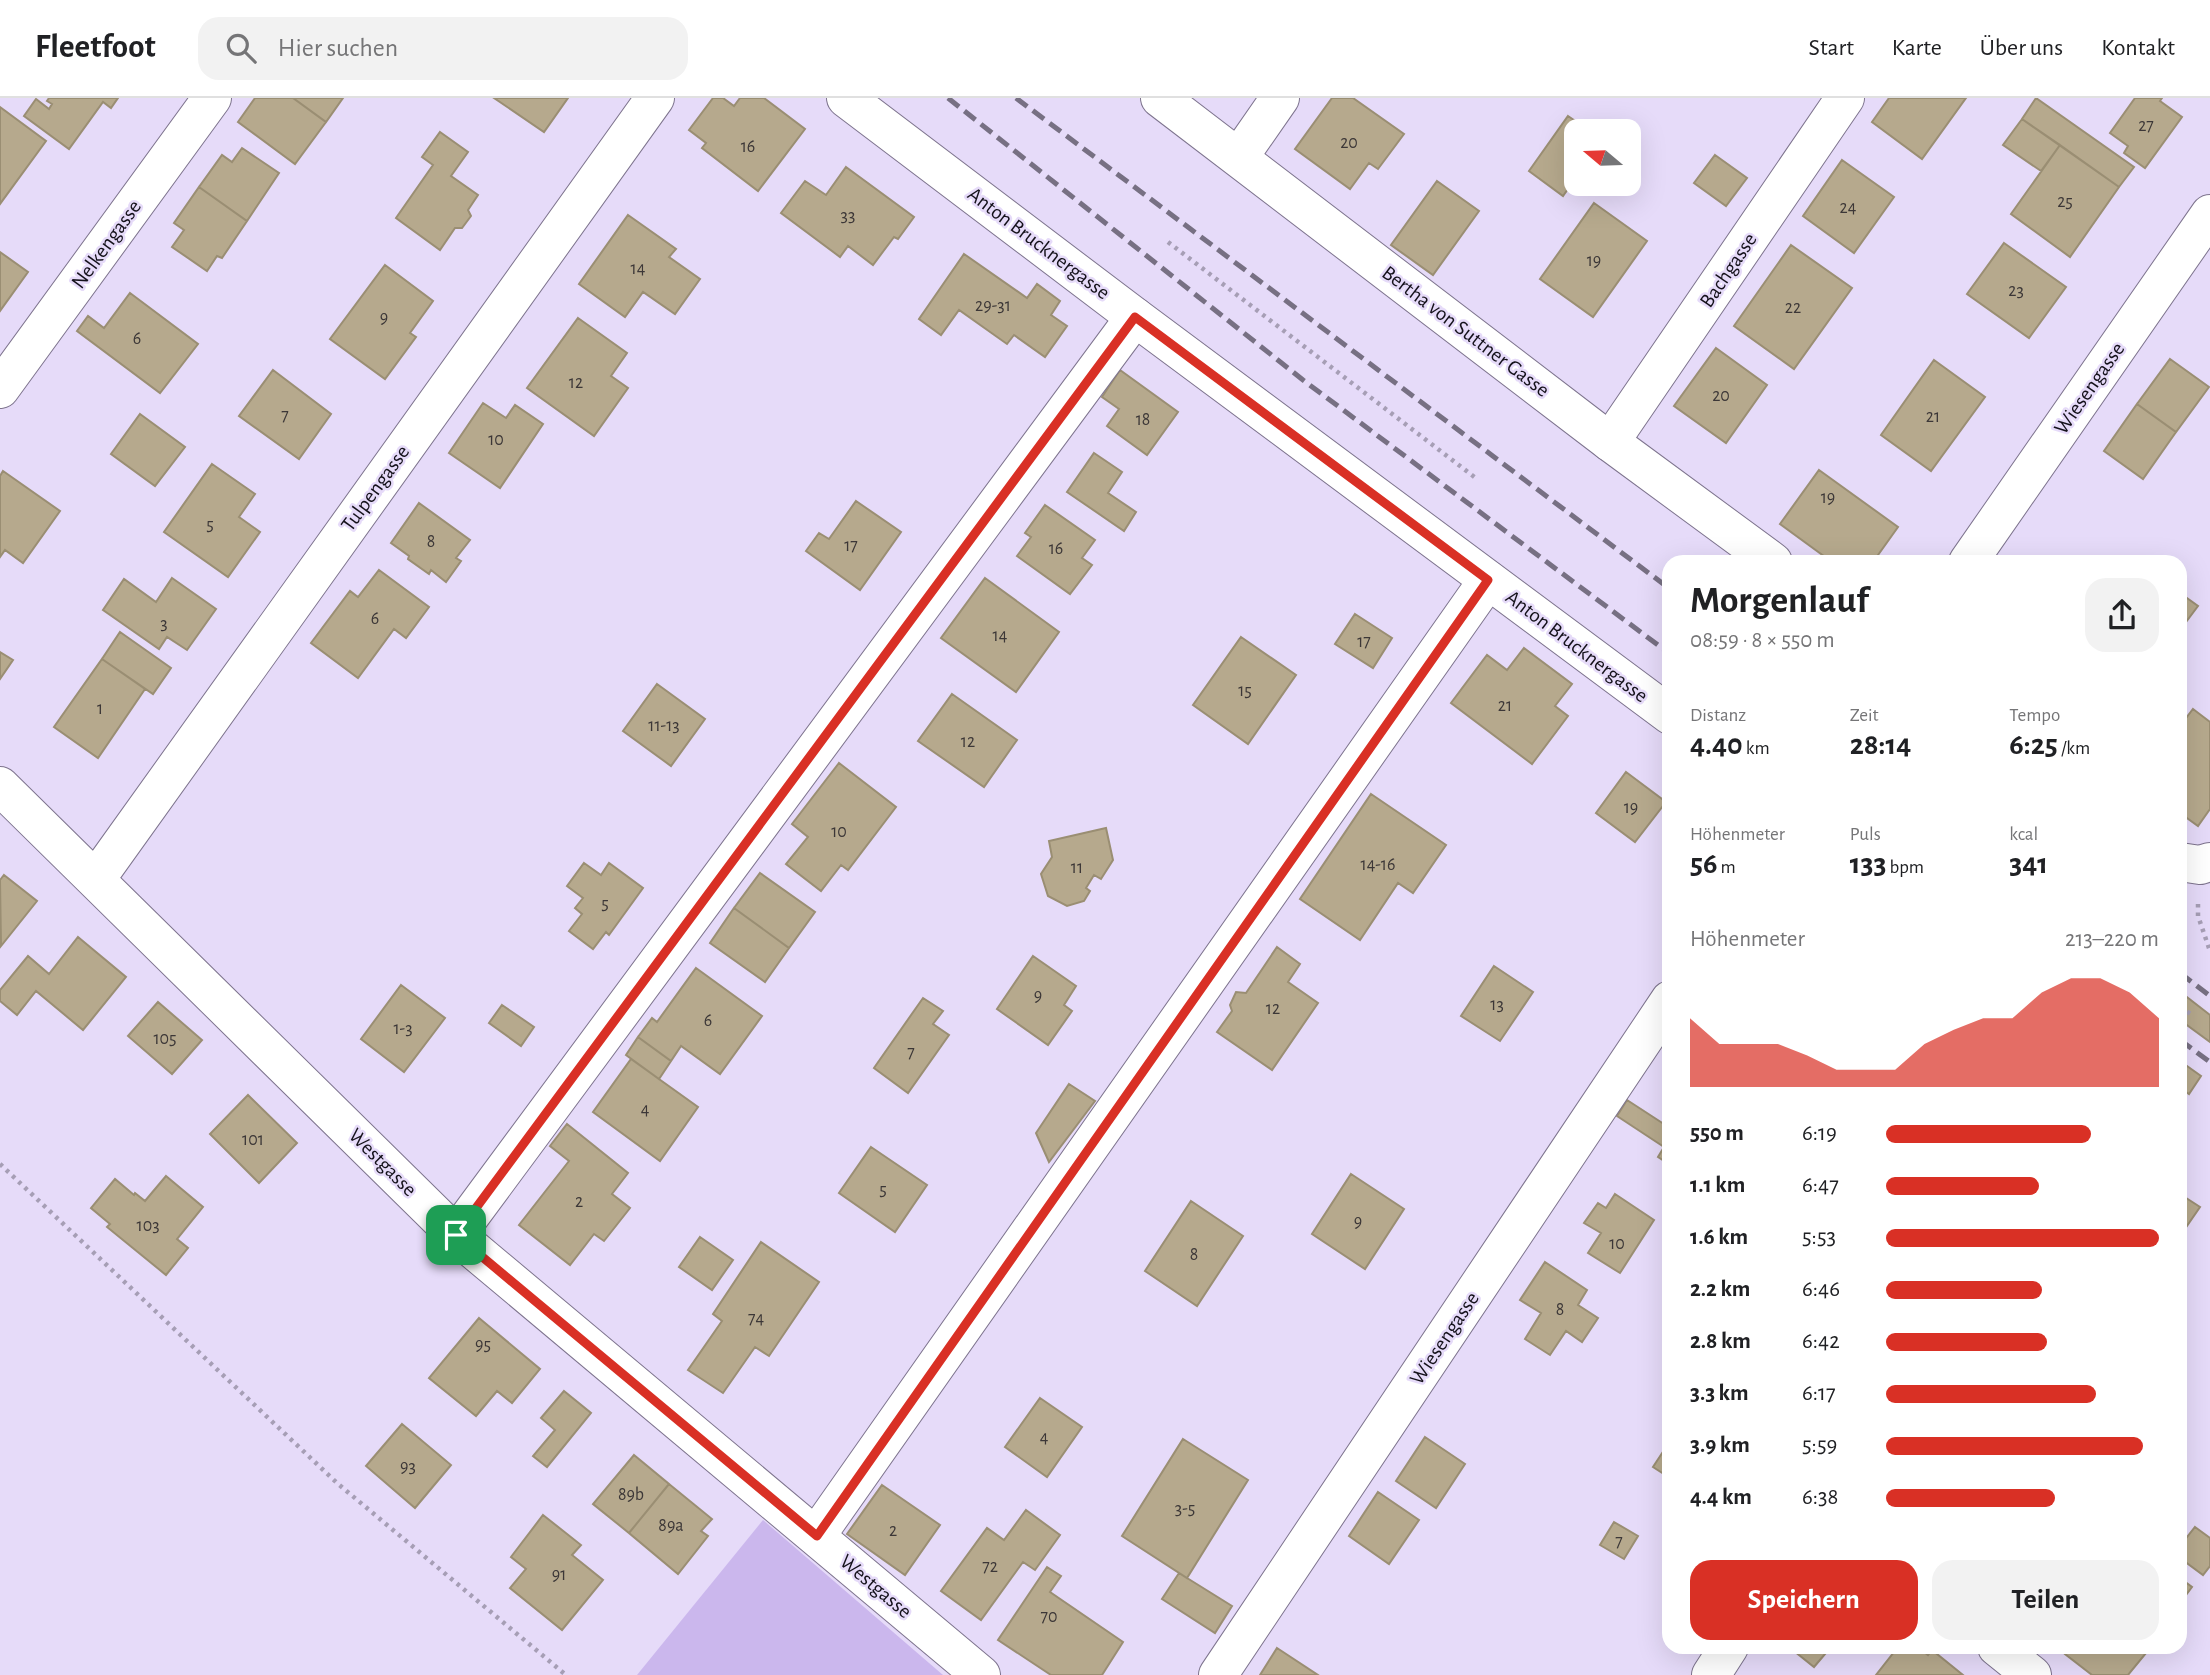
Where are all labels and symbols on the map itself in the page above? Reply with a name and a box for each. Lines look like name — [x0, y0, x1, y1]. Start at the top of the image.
house number: 27 — [2138, 117, 2154, 135]
north arrow — [1564, 119, 1642, 196]
house number: 20 — [1340, 134, 1358, 152]
house number: 16 — [741, 138, 755, 156]
street label: Anton Brucknergasse — [964, 183, 1114, 304]
house number: 25 — [2057, 193, 2073, 211]
street label: Nelkengasse — [68, 196, 145, 292]
house number: 24 — [1840, 199, 1857, 217]
house number: 33 — [841, 207, 855, 225]
street label: Bachgasse — [1696, 229, 1761, 311]
house number: 19 — [1587, 252, 1601, 270]
house number: 14 — [631, 260, 646, 278]
street label: Bertha von Suttner Gasse — [1378, 262, 1553, 401]
house number: 23 — [2008, 282, 2024, 300]
house number: 29-31 — [975, 297, 1011, 315]
house number: 22 — [1785, 299, 1801, 317]
house number: 9 — [380, 309, 388, 327]
house number: 6 — [133, 330, 141, 348]
street label: Wiesengasse — [2050, 339, 2129, 438]
house number: 12 — [569, 374, 583, 392]
house number: 20 — [1712, 387, 1730, 405]
house number: 7 — [281, 407, 289, 425]
house number: 21 — [1926, 408, 1940, 426]
house number: 18 — [1136, 411, 1150, 429]
house number: 10 — [488, 431, 504, 449]
street label: Tulpengasse — [337, 441, 413, 535]
house number: 19 — [1821, 489, 1835, 507]
house number: 5 — [206, 516, 214, 534]
house number: 8 — [427, 533, 435, 551]
house number: 17 — [844, 537, 858, 555]
house number: 16 — [1049, 540, 1063, 558]
street label: Anton Brucknergasse — [1502, 586, 1652, 707]
house number: 6 — [371, 610, 379, 628]
house number: 3 — [160, 615, 168, 633]
house number: 14 — [993, 627, 1008, 645]
house number: 17 — [1357, 633, 1371, 651]
house number: 15 — [1238, 682, 1252, 700]
house number: 21 — [1498, 697, 1512, 715]
house number: 1 — [97, 700, 103, 718]
house number: 11-13 — [648, 717, 680, 735]
house number: 12 — [961, 733, 975, 751]
house number: 19 — [1624, 799, 1638, 817]
house number: 10 — [831, 823, 847, 841]
house number: 14-16 — [1360, 856, 1396, 874]
house number: 11 — [1071, 859, 1083, 877]
house number: 5 — [601, 895, 609, 913]
house number: 9 — [1034, 987, 1042, 1005]
house number: 13 — [1490, 996, 1504, 1014]
house number: 12 — [1266, 1000, 1280, 1018]
house number: 6 — [704, 1012, 712, 1030]
house number: 1-3 — [393, 1020, 413, 1038]
house number: 105 — [153, 1030, 177, 1048]
house number: 7 — [907, 1044, 915, 1062]
house number: 4 — [641, 1101, 650, 1119]
street label: Westgasse — [345, 1124, 421, 1200]
house number: 101 — [242, 1131, 264, 1149]
house number: 5 — [879, 1181, 887, 1199]
house number: 2 — [575, 1193, 583, 1211]
pin — [426, 1205, 486, 1265]
house number: 9 — [1354, 1213, 1362, 1231]
house number: 103 — [136, 1217, 160, 1235]
house number: 10 — [1609, 1235, 1625, 1253]
house number: 8 — [1190, 1246, 1198, 1264]
street label: Wiesengasse — [1406, 1288, 1483, 1388]
house number: 8 — [1556, 1301, 1564, 1319]
house number: 74 — [748, 1310, 764, 1328]
house number: 95 — [475, 1336, 491, 1354]
house number: 4 — [1040, 1429, 1049, 1447]
house number: 93 — [400, 1458, 416, 1476]
house number: 89b — [618, 1486, 644, 1504]
house number: 3-5 — [1175, 1500, 1195, 1518]
house number: 89a — [658, 1517, 684, 1535]
house number: 2 — [889, 1522, 897, 1540]
house number: 7 — [1615, 1533, 1623, 1551]
street label: Westgasse — [836, 1551, 916, 1622]
house number: 72 — [982, 1558, 998, 1576]
house number: 91 — [552, 1566, 566, 1584]
house number: 70 — [1040, 1608, 1058, 1626]

